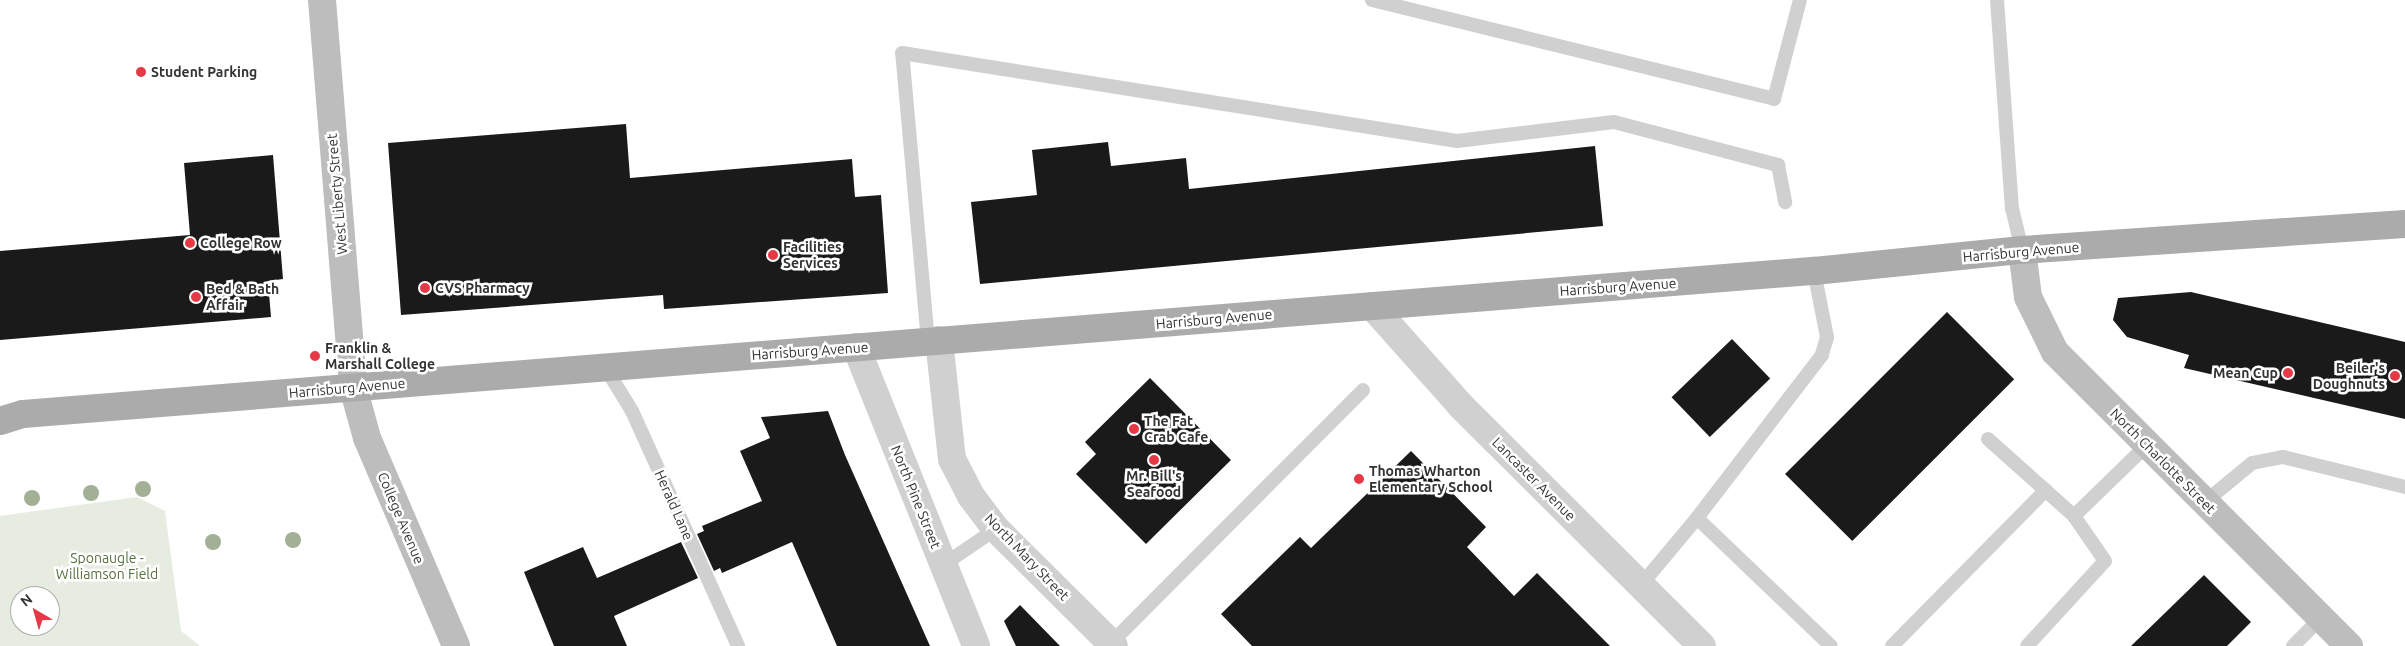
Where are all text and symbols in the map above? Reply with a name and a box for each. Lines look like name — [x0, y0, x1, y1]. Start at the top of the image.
place label: Student Parking — [151, 64, 257, 80]
marker: Student Parking — [135, 66, 147, 78]
street label: West Liberty Street — [323, 133, 351, 255]
place label: College Row — [200, 235, 282, 251]
marker: College Row — [184, 237, 196, 249]
place label: Facilities Services — [783, 239, 842, 272]
street label: Harrisburg Avenue — [1962, 239, 2080, 265]
marker: Facilities Services — [767, 249, 779, 261]
street label: Harrisburg Avenue — [1559, 275, 1677, 299]
place label: CVS Pharmacy — [435, 280, 530, 296]
place label: Bed & Bath Affair — [206, 281, 279, 314]
marker: CVS Pharmacy — [419, 282, 431, 294]
marker: Bed & Bath Affair — [190, 291, 202, 303]
street label: Harrisburg Avenue — [1155, 306, 1273, 332]
street label: Harrisburg Avenue — [751, 339, 869, 363]
place label: Franklin & Marshall College — [325, 340, 435, 372]
marker: Franklin & Marshall College — [309, 350, 321, 362]
place label: Beiler's Doughnuts — [2313, 360, 2385, 392]
place label: Mean Cup — [2213, 365, 2278, 381]
marker: Mean Cup — [2282, 367, 2294, 379]
marker: Beiler's Doughnuts — [2389, 370, 2401, 382]
street label: Harrisburg Avenue — [288, 375, 406, 401]
street label: North Charlotte Street — [2107, 405, 2219, 517]
place label: The Fat Crab Cafe — [1144, 413, 1208, 446]
marker: The Fat Crab Cafe — [1128, 423, 1140, 435]
street label: Lancaster Avenue — [1489, 434, 1579, 524]
street label: North Pine Street — [888, 443, 944, 551]
marker: Mr. Bill's Seafood — [1148, 454, 1160, 466]
place label: Thomas Wharton Elementary School — [1369, 463, 1492, 496]
street label: Herald Lane — [651, 467, 697, 543]
place label: Mr. Bill's Seafood — [1126, 468, 1182, 501]
street label: College Avenue — [374, 470, 428, 566]
marker: Thomas Wharton Elementary School — [1353, 473, 1365, 485]
street label: North Mary Street — [981, 510, 1073, 604]
park label: Sponaugle - Williamson Field — [56, 550, 158, 582]
north arrow — [10, 586, 60, 636]
text: N — [17, 590, 35, 609]

